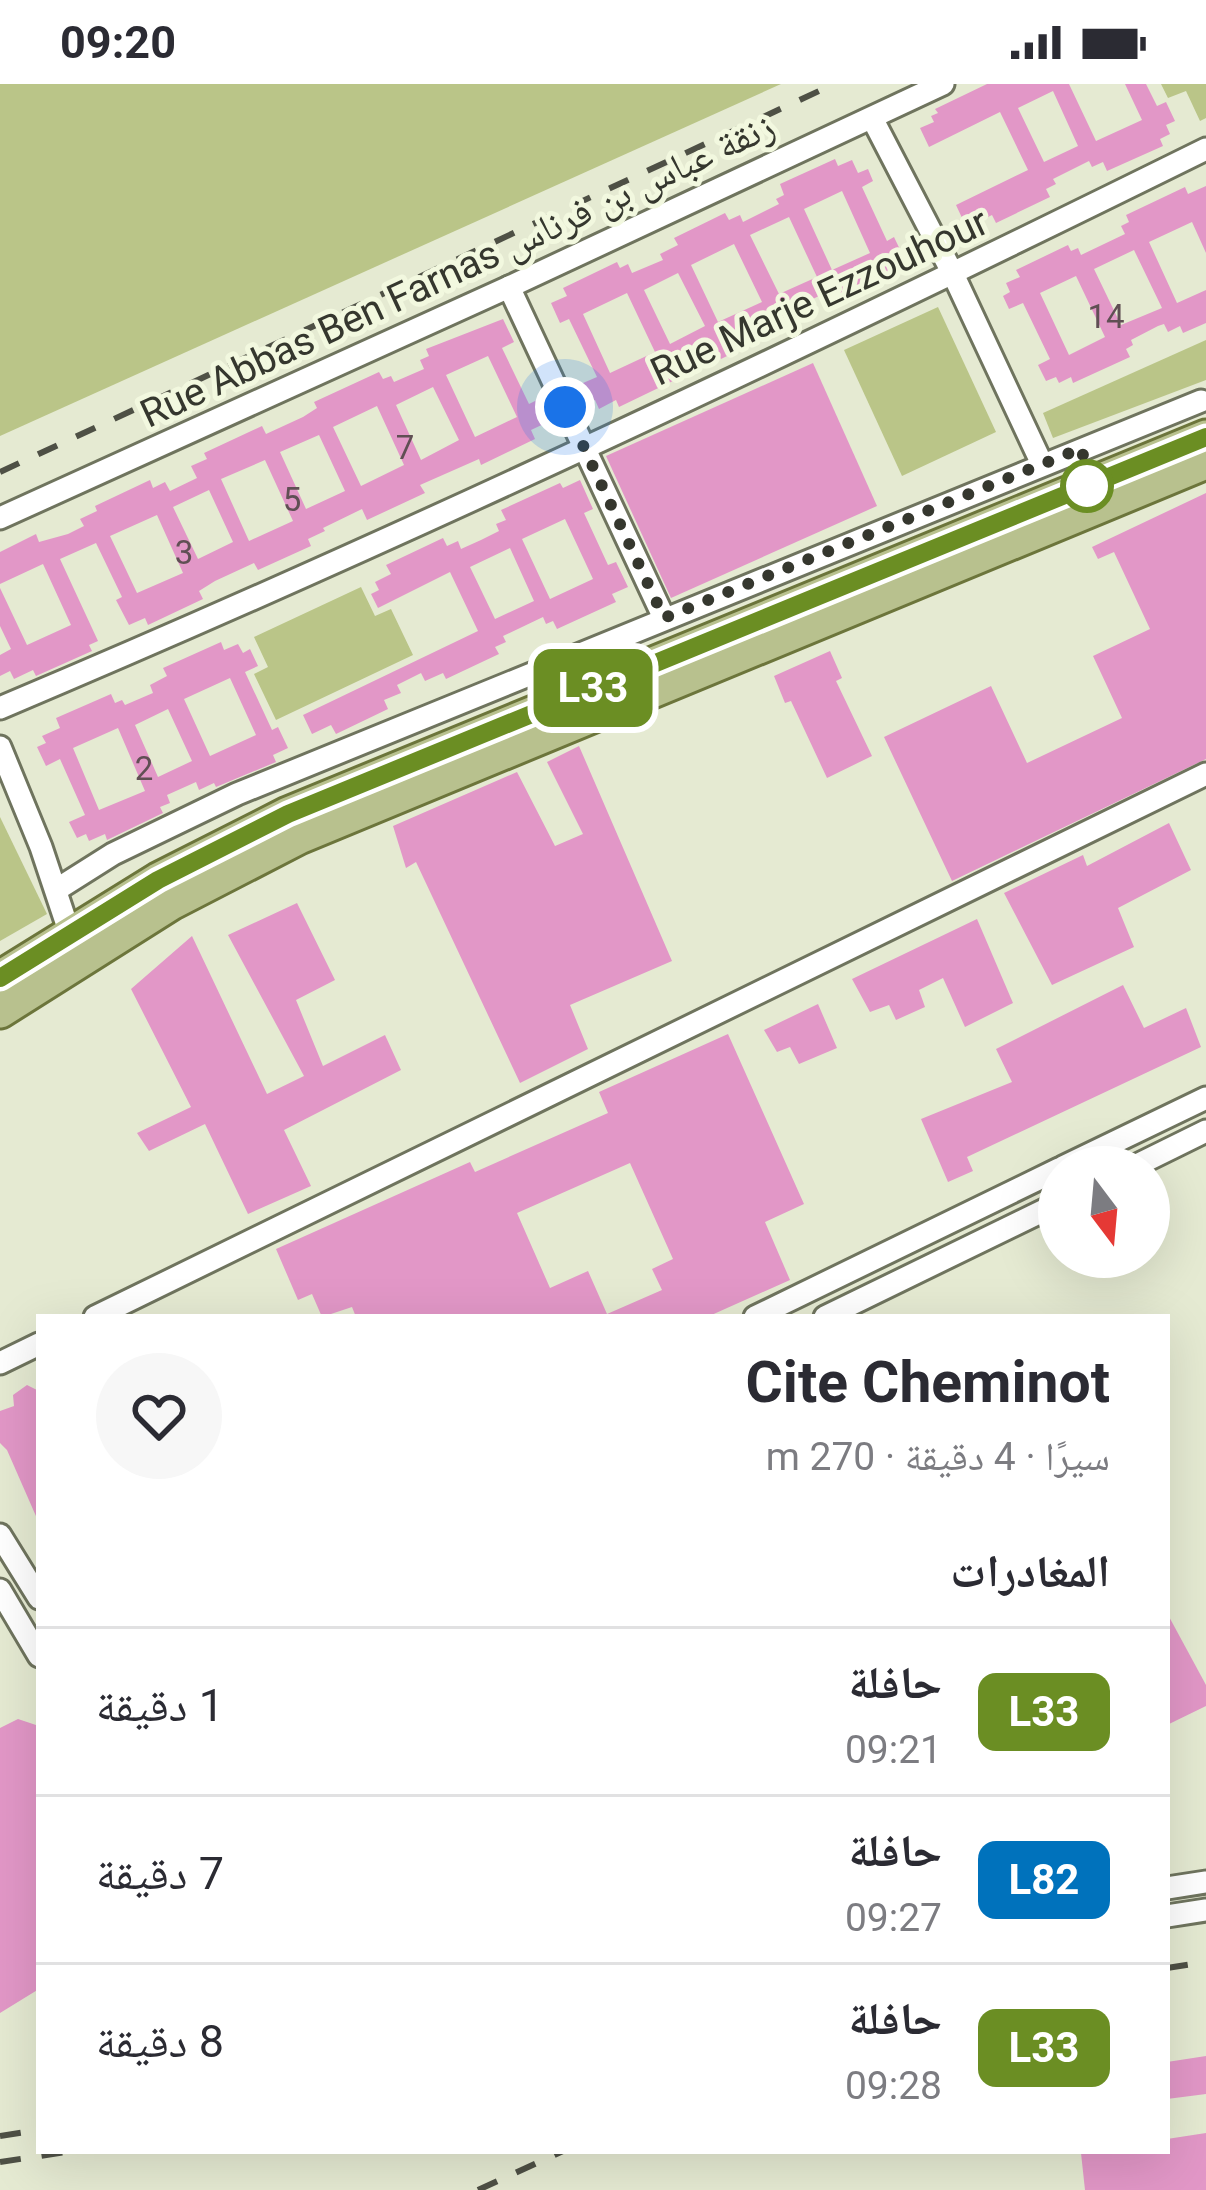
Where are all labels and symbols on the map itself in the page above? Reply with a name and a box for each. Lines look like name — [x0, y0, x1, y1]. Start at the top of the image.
street label: Rue Abbas Ben Farnas زنقة عباس بن فرناس — [133, 102, 782, 438]
street label: Rue Marje Ezzouhour — [643, 199, 995, 395]
house number: 14 — [1087, 297, 1125, 336]
your location — [535, 377, 595, 437]
house number: 7 — [396, 428, 414, 467]
unlabelled marker — [1062, 461, 1112, 511]
house number: 5 — [283, 480, 301, 519]
house number: 3 — [175, 533, 193, 572]
line badge: L33 — [524, 649, 662, 727]
house number: 2 — [135, 749, 153, 788]
north arrow — [1038, 1146, 1170, 1278]

